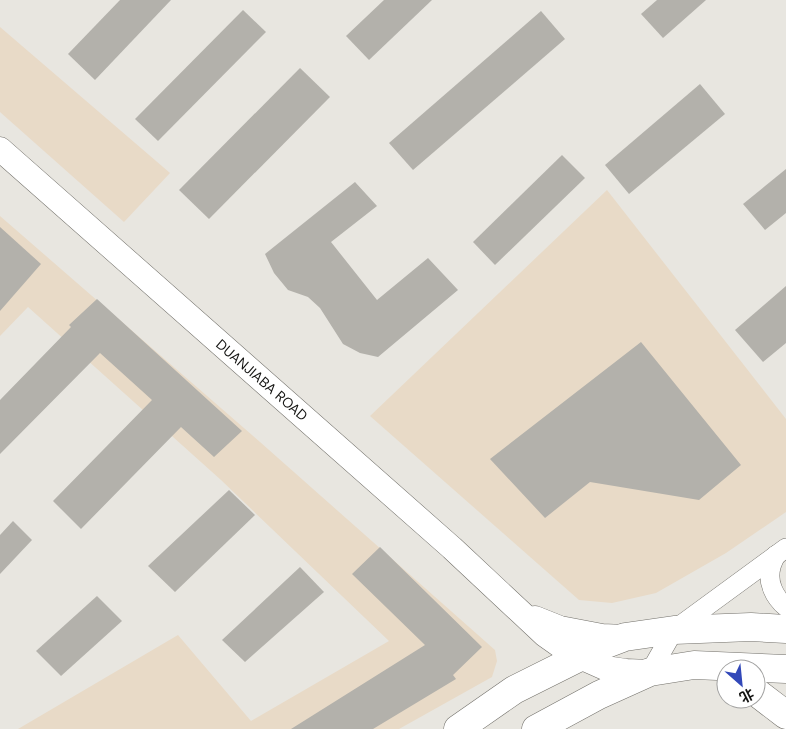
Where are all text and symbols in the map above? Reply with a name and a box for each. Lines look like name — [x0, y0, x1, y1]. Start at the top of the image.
street label: DUANJIABA ROAD — [212, 335, 312, 425]
north arrow — [716, 659, 766, 709]
text: 北 — [737, 684, 757, 707]

